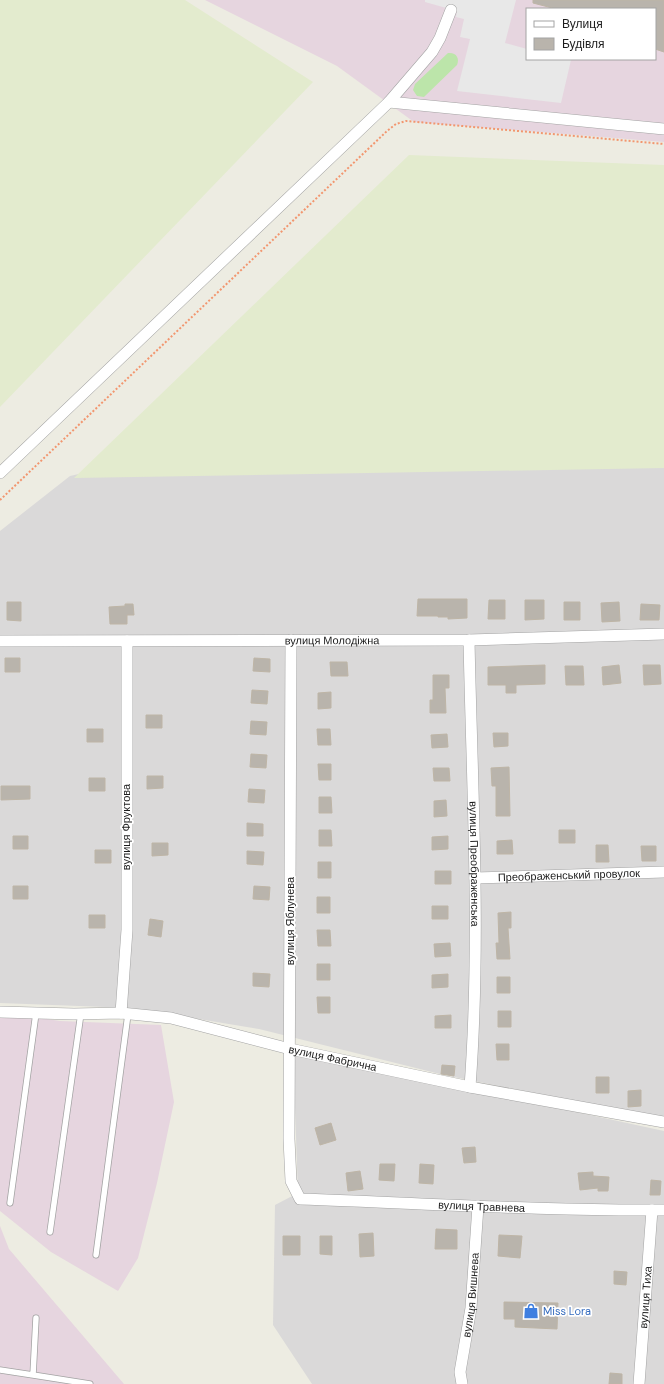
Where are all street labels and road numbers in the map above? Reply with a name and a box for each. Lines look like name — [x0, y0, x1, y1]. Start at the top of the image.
street label: вулиця Молодіжна — [285, 633, 380, 647]
street label: вулиця Фруктова — [119, 783, 133, 870]
street label: вулиця Преображенська — [466, 801, 482, 928]
street label: Преображенський провулок — [498, 866, 640, 884]
street label: вулиця Яблунева — [283, 876, 297, 965]
street label: вулиця Фабрична — [287, 1042, 379, 1074]
street label: вулиця Травнева — [438, 1198, 526, 1215]
street label: вулиця Вишнева — [459, 1251, 482, 1338]
street label: вулиця Тиха — [636, 1265, 655, 1329]

